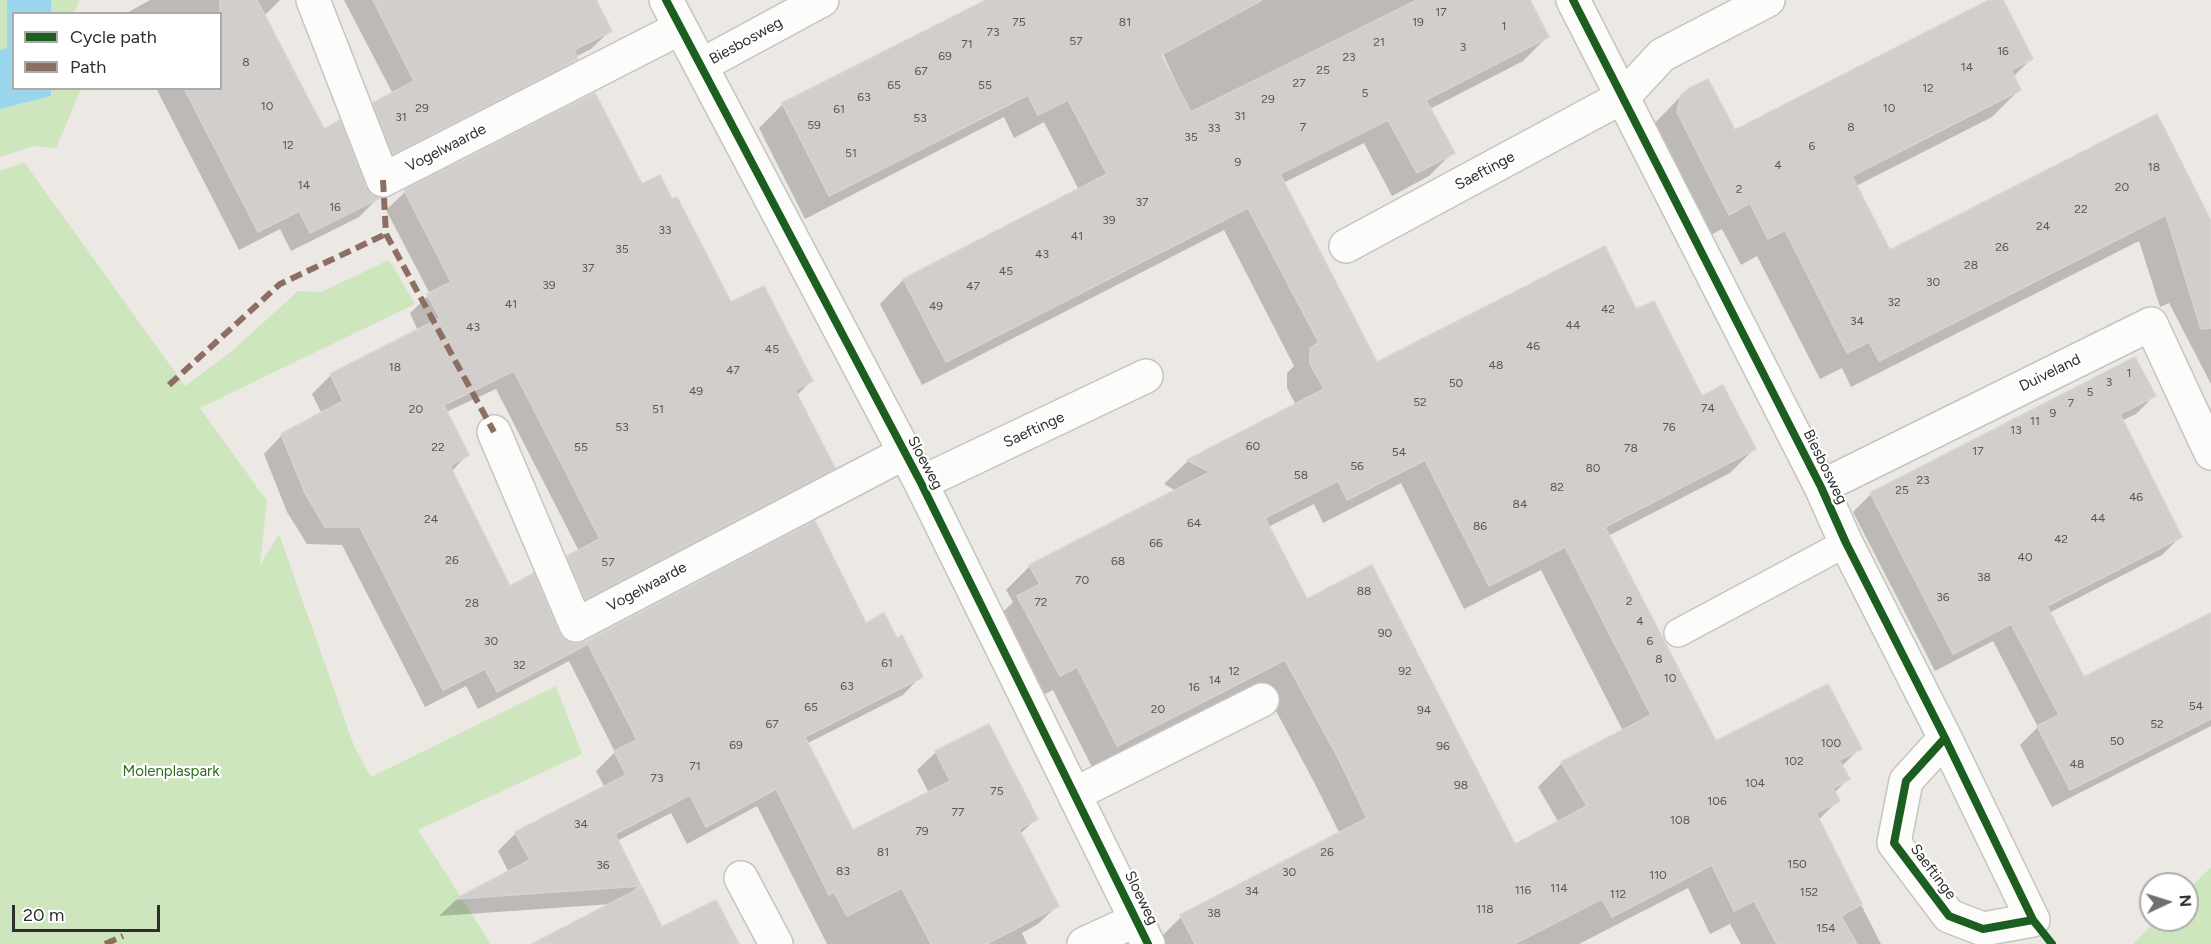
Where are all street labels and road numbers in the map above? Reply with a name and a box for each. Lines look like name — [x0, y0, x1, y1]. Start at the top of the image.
street label: Biesbosweg — [706, 14, 786, 68]
street label: Vogelwaarde — [403, 120, 489, 176]
street label: Saeftinge — [1452, 148, 1518, 194]
street label: Duiveland — [2016, 350, 2084, 396]
street label: Saeftinge — [1001, 408, 1067, 452]
street label: Biesbosweg — [1799, 427, 1851, 507]
street label: Sloeweg — [903, 433, 947, 493]
street label: Vogelwaarde — [604, 558, 690, 616]
street label: Saeftinge — [1906, 841, 1960, 903]
street label: Sloeweg — [1120, 868, 1162, 928]

